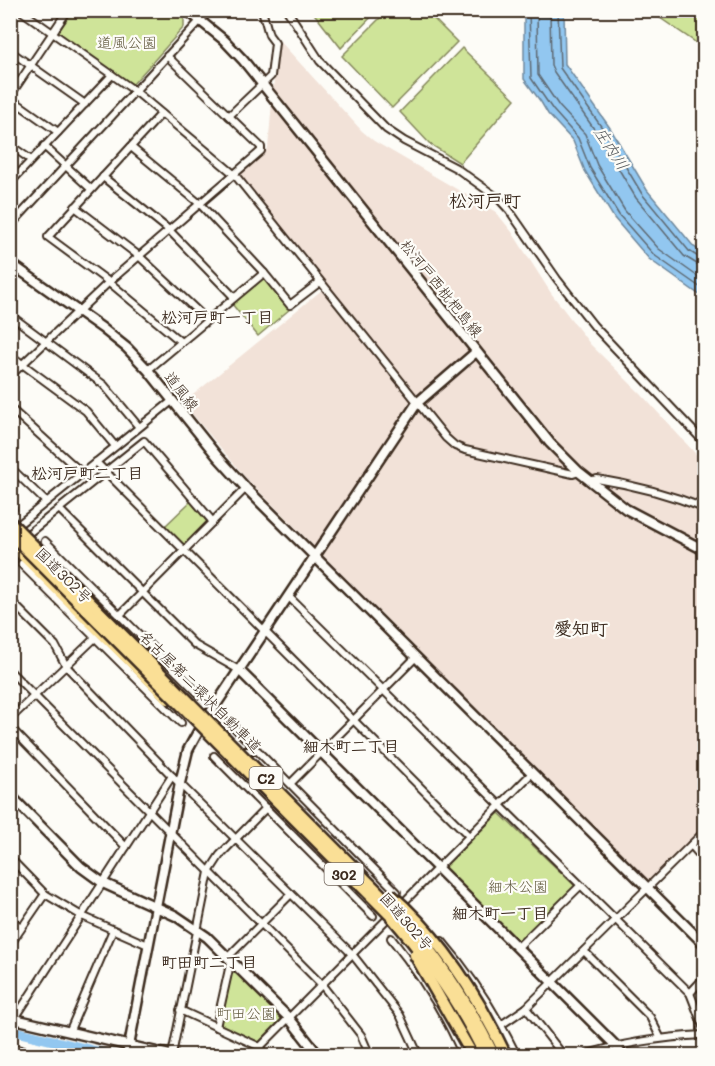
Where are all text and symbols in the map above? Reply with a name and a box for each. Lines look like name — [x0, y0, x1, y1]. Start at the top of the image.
park label: 道風公園 — [97, 32, 157, 52]
water label: 庄内川 — [590, 122, 634, 174]
district label: 松河戸町 — [449, 188, 521, 212]
street label: 松河戸西枇杷島線 — [396, 235, 488, 341]
district label: 松河戸町一丁目 — [161, 306, 273, 327]
street label: 道風線 — [160, 367, 204, 415]
district label: 松河戸町二丁目 — [31, 462, 143, 483]
street label: 国道302号 — [32, 543, 96, 607]
district label: 愛知町 — [554, 616, 608, 640]
street label: 名古屋第二環状自動車道 — [136, 626, 266, 756]
district label: 細木町二丁目 — [303, 735, 399, 756]
road number: C2 — [250, 767, 282, 789]
road number: 302 — [324, 863, 364, 885]
park label: 細木公園 — [488, 876, 548, 896]
street label: 国道302号 — [376, 887, 438, 955]
district label: 細木町一丁目 — [452, 902, 548, 923]
district label: 町田町二丁目 — [161, 951, 257, 972]
park label: 町田公園 — [216, 1003, 276, 1023]

